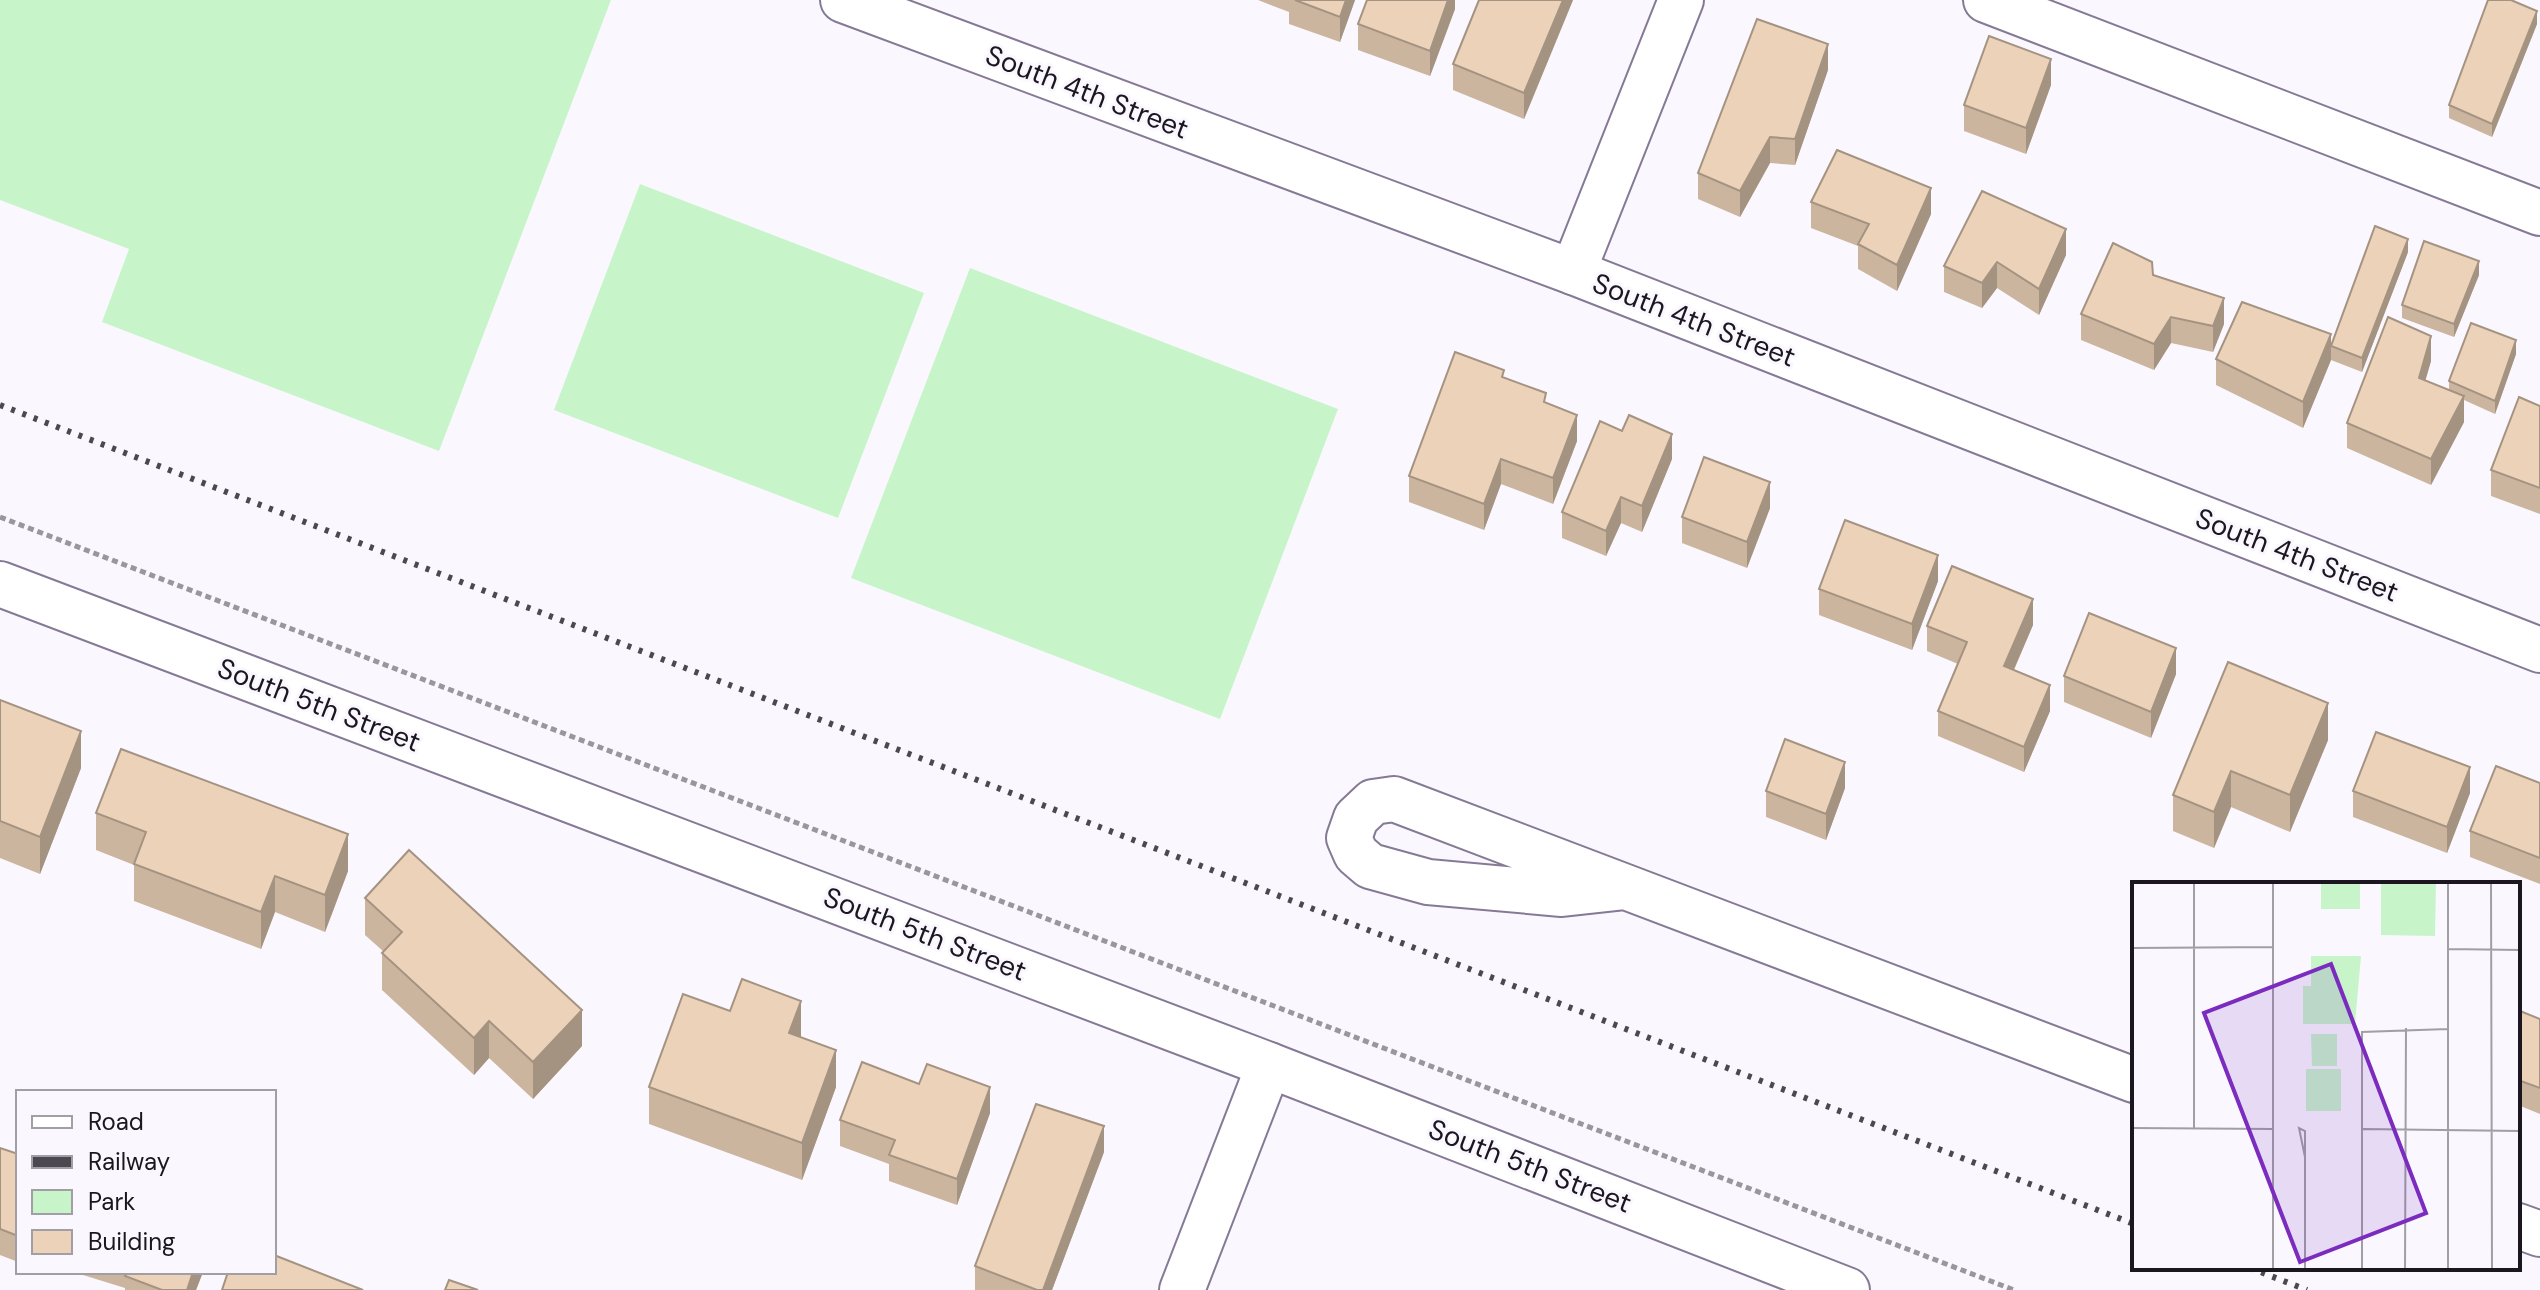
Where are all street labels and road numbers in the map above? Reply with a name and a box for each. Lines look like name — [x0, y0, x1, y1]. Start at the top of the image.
street label: South 4th Street — [980, 36, 1194, 148]
street label: South 4th Street — [1587, 264, 1801, 376]
street label: South 4th Street — [2190, 499, 2404, 611]
street label: South 5th Street — [212, 649, 426, 761]
street label: South 5th Street — [818, 878, 1032, 990]
street label: South 5th Street — [1423, 1110, 1637, 1222]

